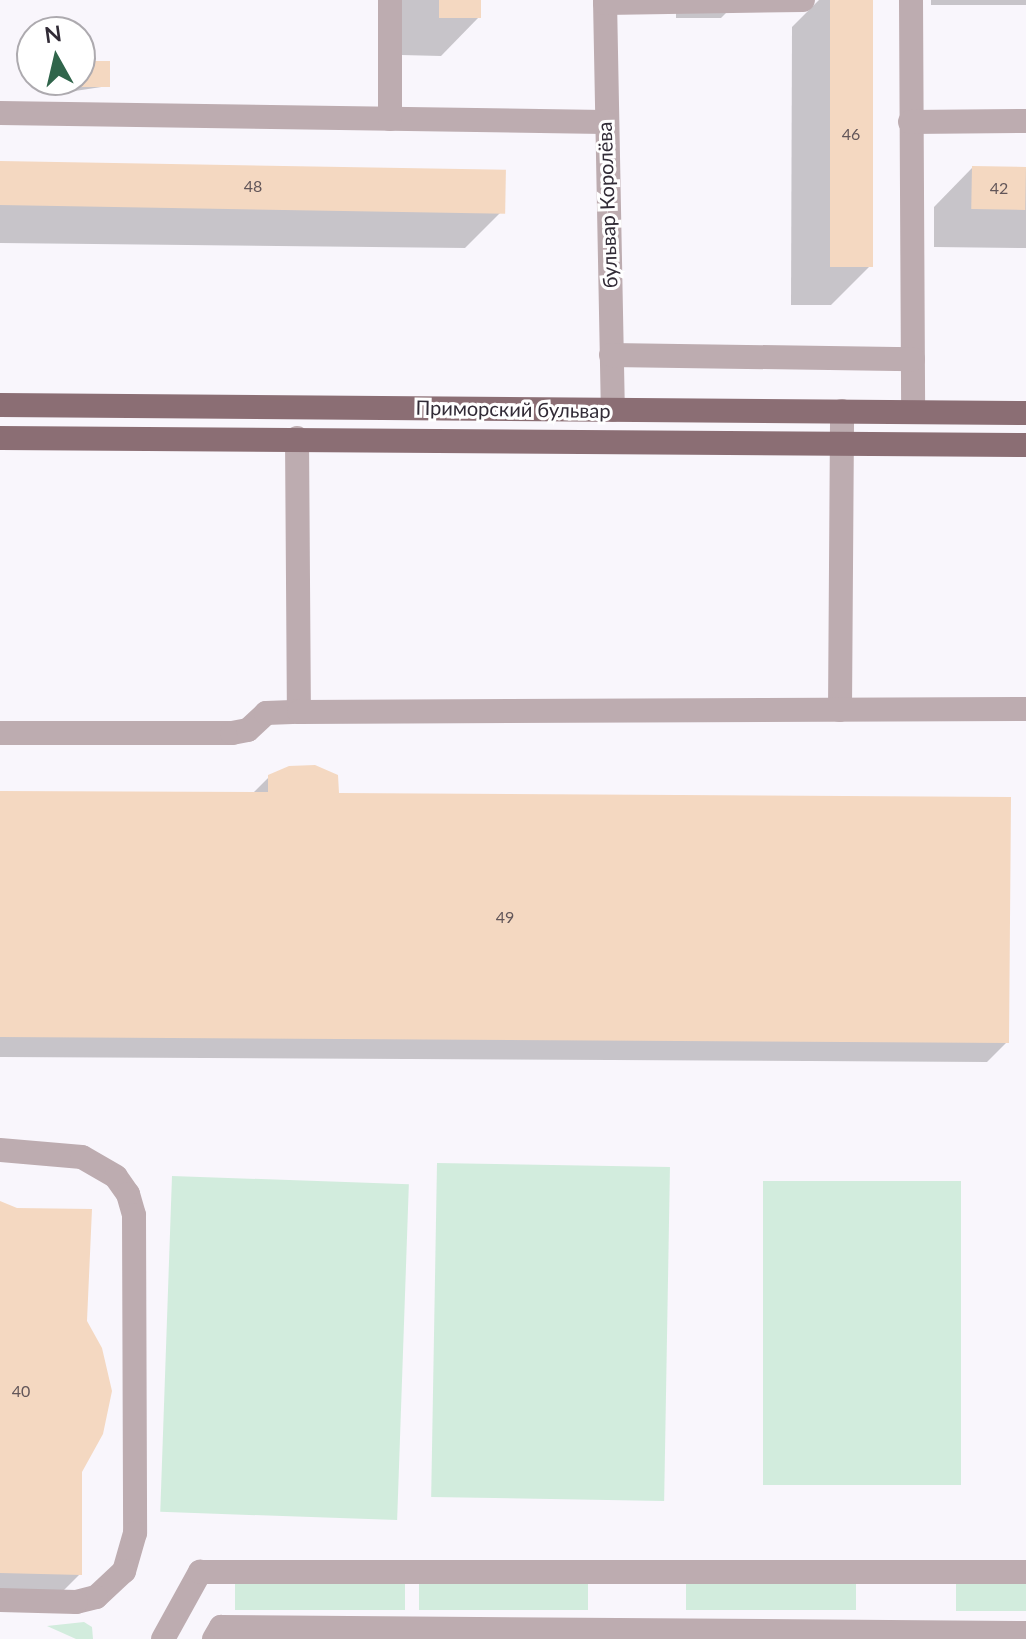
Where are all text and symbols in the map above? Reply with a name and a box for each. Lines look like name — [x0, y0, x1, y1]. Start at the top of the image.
north arrow — [16, 16, 96, 96]
text: N — [43, 19, 63, 48]
street label: бульвар Королёва — [592, 121, 622, 289]
house number: 46 — [842, 124, 860, 144]
house number: 48 — [244, 176, 262, 196]
house number: 42 — [990, 178, 1008, 198]
street label: Приморский бульвар — [415, 395, 611, 423]
house number: 49 — [496, 907, 514, 927]
house number: 40 — [12, 1381, 30, 1401]

